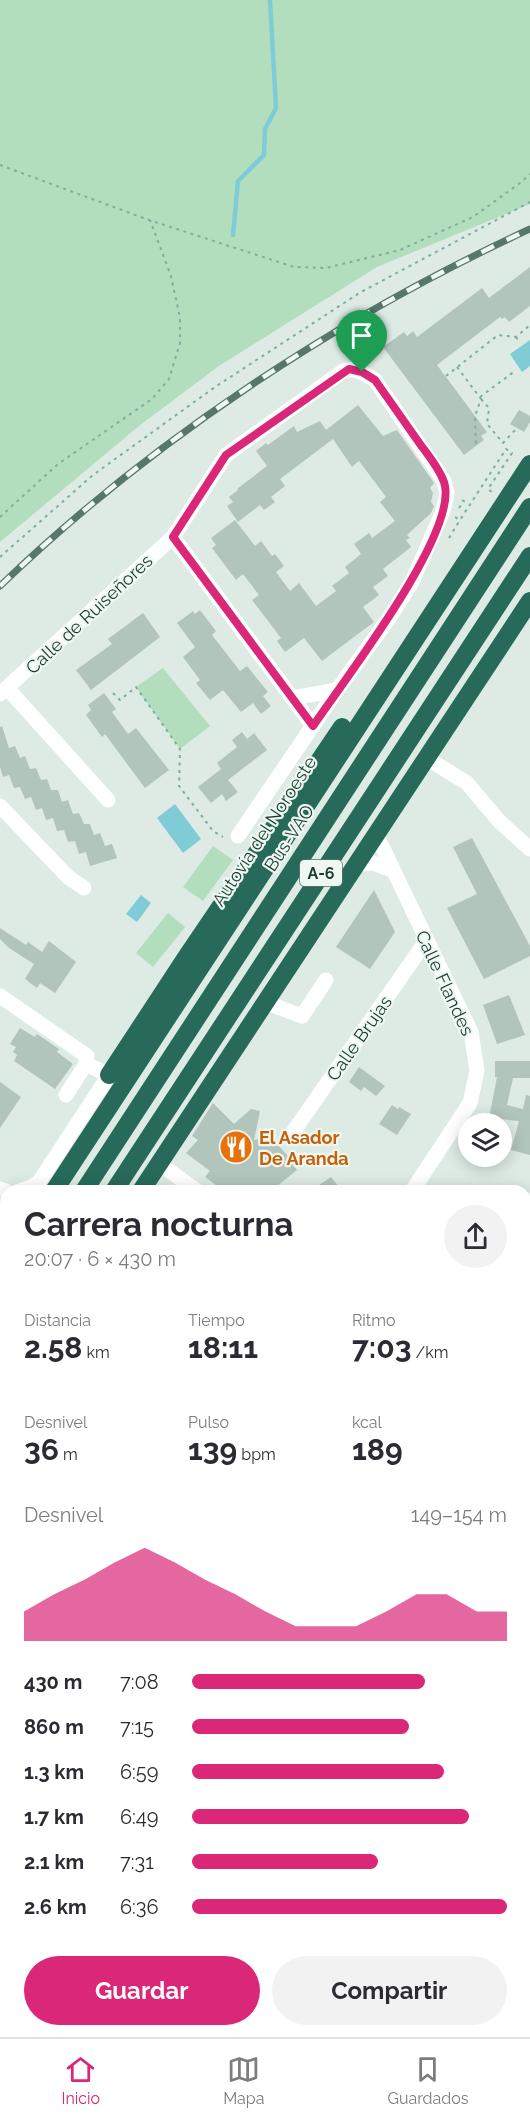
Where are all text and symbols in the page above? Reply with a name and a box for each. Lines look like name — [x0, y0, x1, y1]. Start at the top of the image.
pin — [336, 310, 387, 372]
icon: arrive — [345, 319, 378, 352]
street label: Calle de Ruiseñores — [21, 550, 157, 678]
street label: Autovía del Noroeste — [208, 752, 321, 910]
street label: Bus-VAO — [260, 801, 318, 875]
road number: A-6 — [300, 860, 342, 886]
street label: Calle Flandes — [412, 927, 479, 1039]
street label: Calle Brujas — [322, 991, 396, 1084]
map controls — [458, 1113, 512, 1167]
button: layers — [458, 1113, 512, 1167]
place label: El Asador De Aranda — [259, 1127, 349, 1169]
restaurant icon: El Asador De Aranda — [218, 1129, 254, 1165]
text: Carrera nocturna — [24, 1205, 293, 1244]
button: share — [444, 1205, 507, 1268]
text: 20:07 · 6 × 430 m — [24, 1247, 176, 1271]
text: Distancia — [24, 1311, 91, 1330]
text: Tiempo — [188, 1311, 245, 1330]
text: Ritmo — [352, 1311, 395, 1330]
text: 2.58 — [24, 1330, 82, 1365]
text: 18:11 — [188, 1330, 258, 1365]
text: 7:03 — [352, 1330, 411, 1365]
text: km — [82, 1343, 110, 1362]
text: /km — [411, 1343, 448, 1362]
text: Desnivel — [24, 1413, 87, 1432]
text: Pulso — [188, 1413, 229, 1432]
text: kcal — [352, 1413, 382, 1432]
text: 36 — [24, 1432, 59, 1467]
text: 139 — [188, 1432, 237, 1467]
text: 189 — [352, 1432, 403, 1467]
text: m — [59, 1445, 78, 1464]
text: bpm — [237, 1445, 276, 1464]
text: Desnivel — [24, 1503, 103, 1527]
text: 149–154 m — [411, 1503, 507, 1527]
text: 430 m — [24, 1670, 82, 1694]
text: 7:08 — [120, 1670, 159, 1694]
text: 860 m — [24, 1715, 84, 1739]
text: 7:15 — [120, 1715, 154, 1739]
text: 1.3 km — [24, 1760, 84, 1784]
text: 6:59 — [120, 1760, 158, 1784]
text: 1.7 km — [24, 1805, 84, 1829]
text: 6:49 — [120, 1805, 158, 1829]
text: 2.1 km — [24, 1850, 84, 1874]
text: 7:31 — [120, 1850, 154, 1874]
text: 2.6 km — [24, 1895, 87, 1919]
text: 6:36 — [120, 1895, 159, 1919]
button: Guardar — [24, 1956, 260, 2025]
button: Compartir — [272, 1956, 507, 2025]
tab: Inicio — [62, 2053, 100, 2108]
tab: Mapa — [223, 2053, 264, 2108]
tab: Guardados — [388, 2053, 468, 2108]

